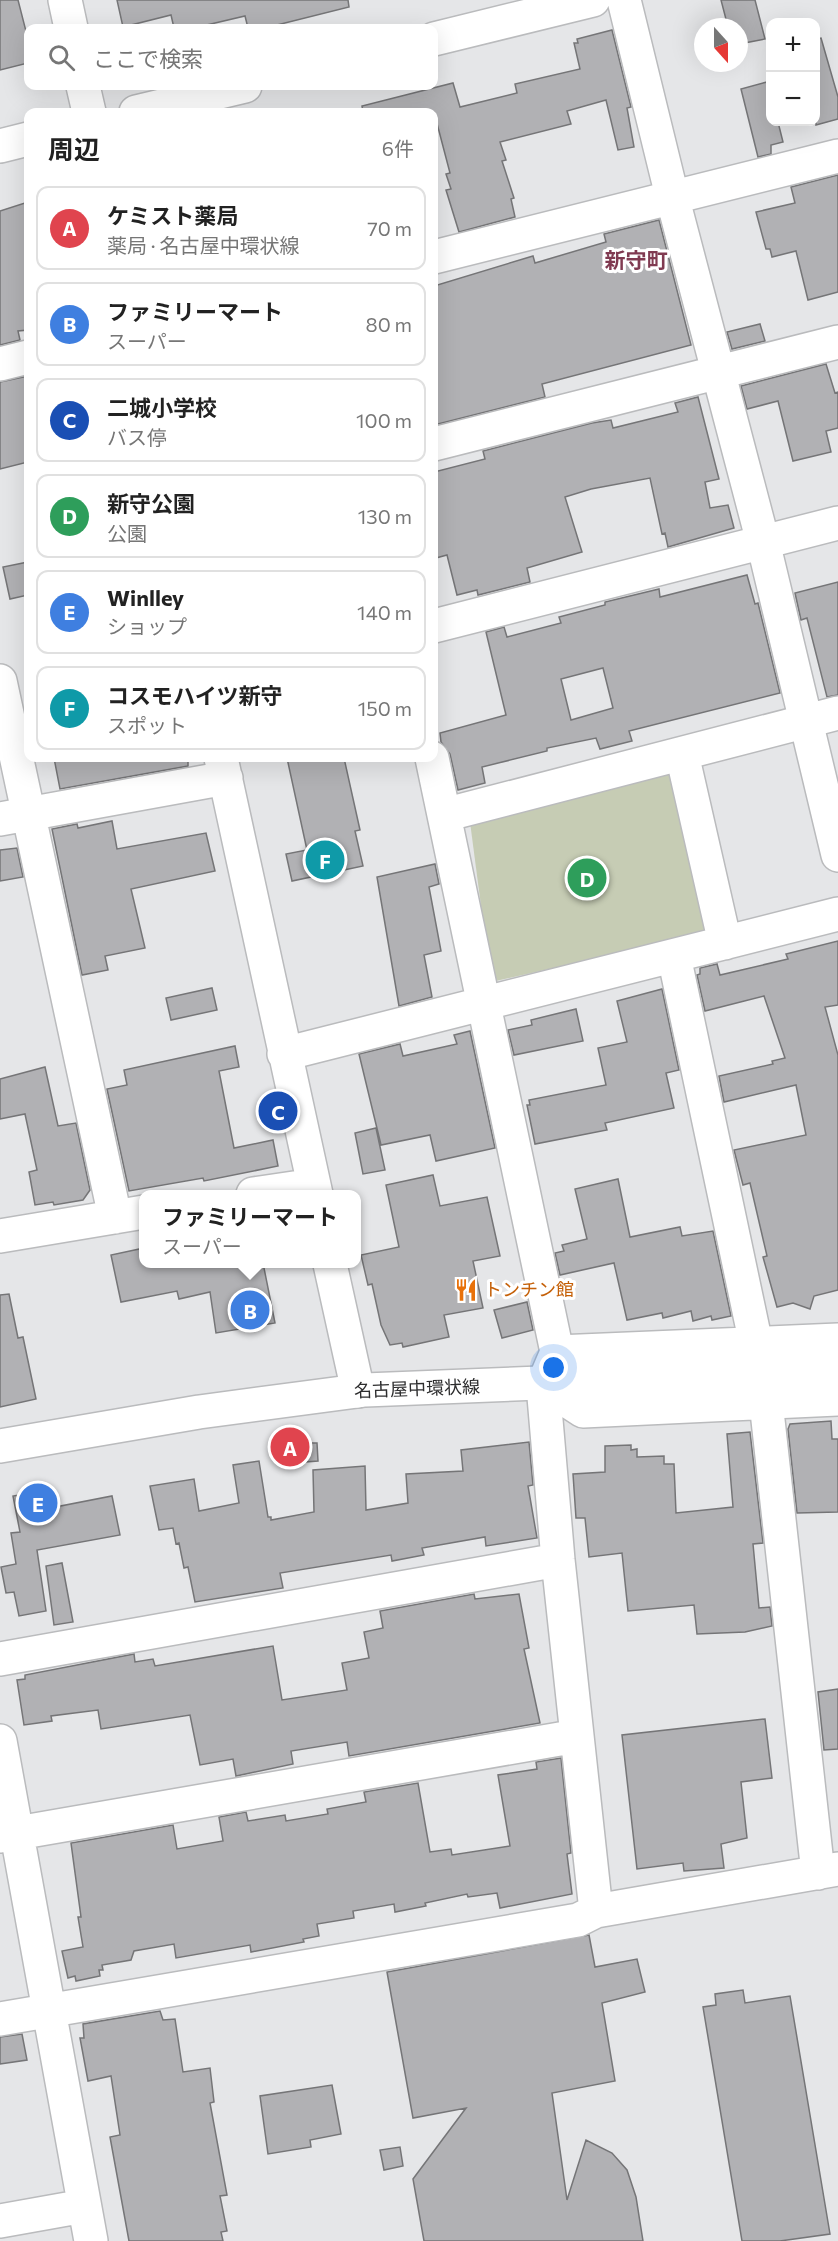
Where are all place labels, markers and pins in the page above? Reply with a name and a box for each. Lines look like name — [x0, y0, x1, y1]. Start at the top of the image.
pin: F — [306, 838, 344, 882]
pin: D — [568, 856, 606, 900]
pin: C — [258, 1088, 298, 1134]
restaurant icon: トンチン館 — [453, 1277, 479, 1303]
place label: トンチン館 — [484, 1278, 574, 1300]
pin: B — [230, 1288, 270, 1332]
pin: A — [270, 1424, 310, 1470]
pin: E — [18, 1480, 57, 1526]

